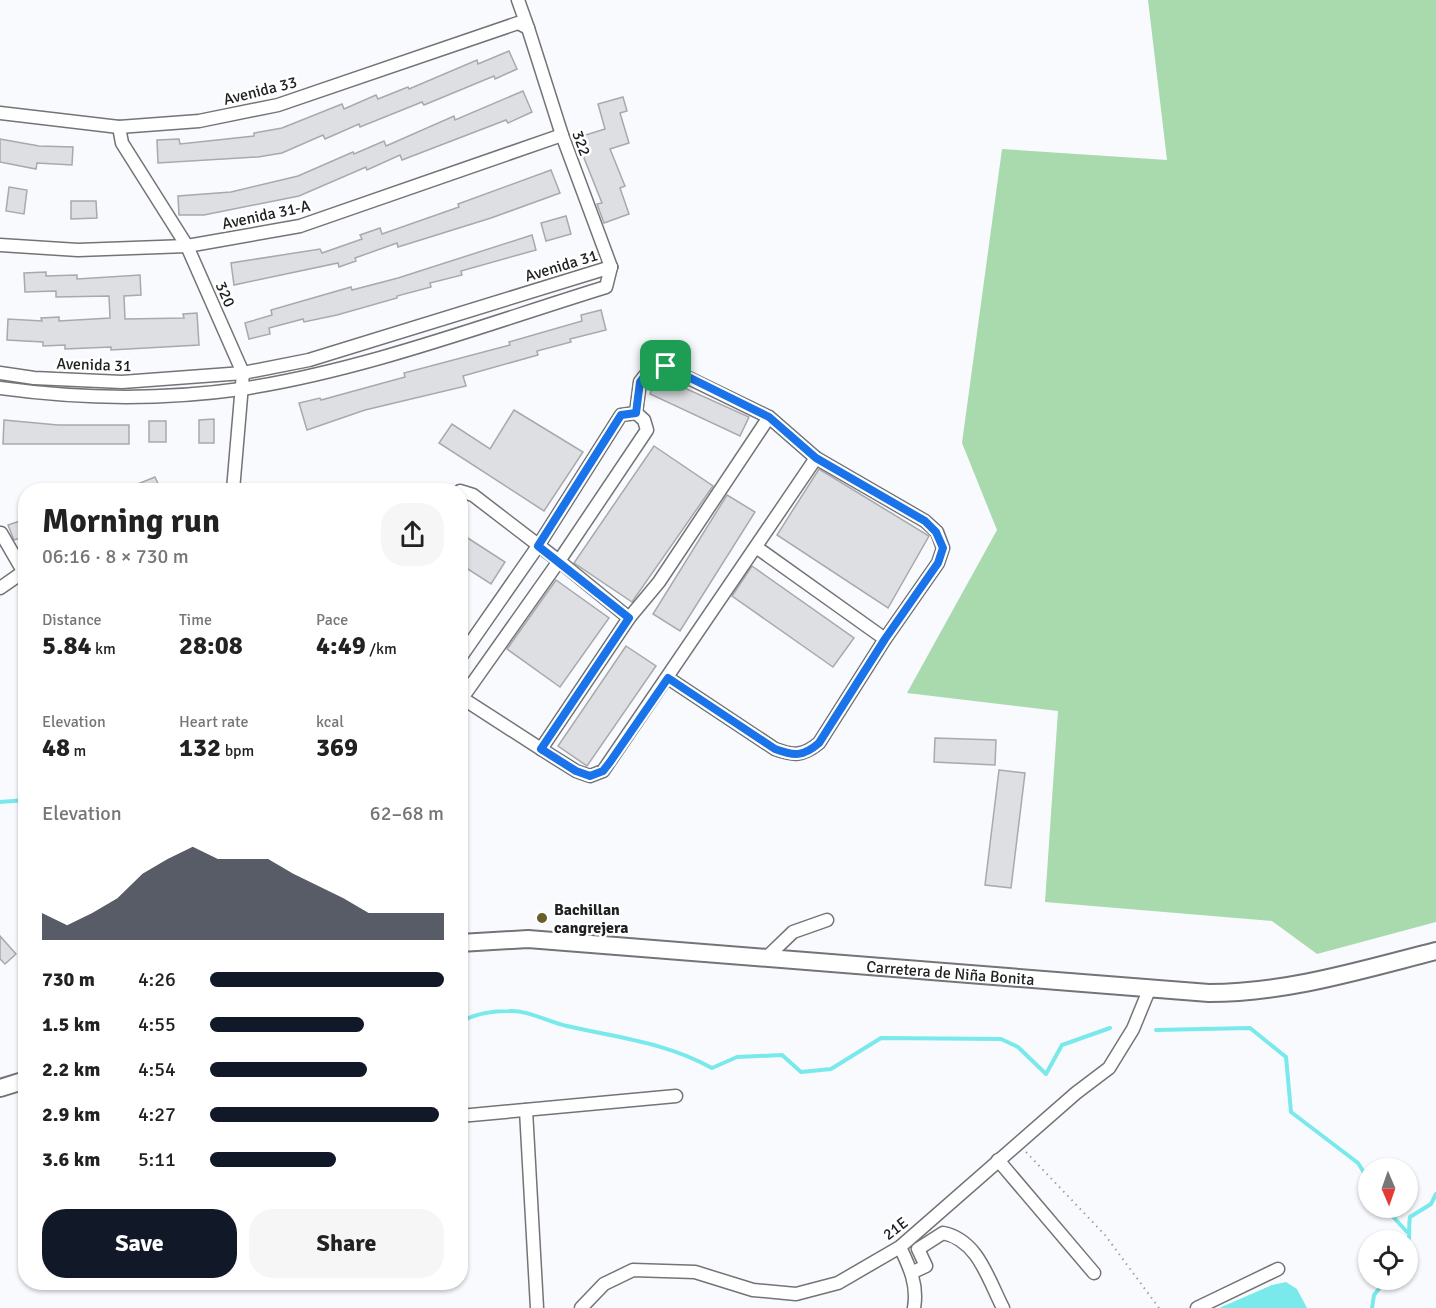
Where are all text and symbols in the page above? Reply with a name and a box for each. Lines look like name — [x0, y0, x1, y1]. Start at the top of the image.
street label: Avenida 33 — [221, 72, 299, 110]
street label: 322 — [567, 128, 595, 159]
street label: Avenida 31-A — [220, 196, 312, 234]
street label: Avenida 31 — [522, 245, 600, 286]
street label: 320 — [211, 278, 239, 310]
pin — [640, 340, 691, 391]
icon: arrive — [649, 349, 682, 382]
street label: Avenida 31 — [56, 354, 132, 376]
text: Morning run — [42, 501, 220, 542]
button: share — [381, 503, 444, 566]
text: 06:16 · 8 × 730 m — [42, 544, 189, 569]
text: Distance — [42, 610, 102, 630]
text: Time — [179, 610, 212, 630]
text: Pace — [316, 610, 348, 630]
text: 5.84 — [42, 630, 92, 662]
text: 28:08 — [179, 630, 243, 662]
text: 4:49 — [316, 630, 366, 662]
text: km — [92, 639, 116, 659]
text: /km — [366, 639, 397, 659]
text: Elevation — [42, 712, 106, 732]
text: Heart rate — [179, 712, 248, 732]
text: kcal — [316, 712, 344, 732]
text: 48 — [42, 732, 70, 764]
text: 132 — [179, 732, 221, 764]
text: 369 — [316, 732, 358, 764]
text: m — [70, 741, 86, 761]
text: bpm — [221, 741, 254, 761]
text: Elevation — [42, 801, 122, 826]
text: 62–68 m — [370, 801, 444, 826]
place label: Bachillan cangrejera — [554, 900, 628, 938]
marker: Bachillan cangrejera — [535, 911, 549, 925]
street label: Carretera de Niña Bonita — [866, 957, 1035, 990]
text: 730 m — [42, 967, 95, 992]
text: 4:26 — [138, 967, 176, 992]
text: 1.5 km — [42, 1012, 100, 1037]
text: 4:55 — [138, 1012, 176, 1037]
text: 2.2 km — [42, 1057, 100, 1082]
text: 4:54 — [138, 1057, 176, 1082]
text: 2.9 km — [42, 1102, 100, 1127]
text: 4:27 — [138, 1102, 176, 1127]
text: 3.6 km — [42, 1147, 100, 1172]
text: 5:11 — [138, 1147, 176, 1172]
north arrow — [1358, 1158, 1418, 1218]
map controls — [1358, 1158, 1418, 1290]
button: Save — [42, 1209, 237, 1278]
button: Share — [249, 1209, 444, 1278]
street label: 21E — [879, 1213, 912, 1245]
button: locate — [1358, 1230, 1418, 1290]

